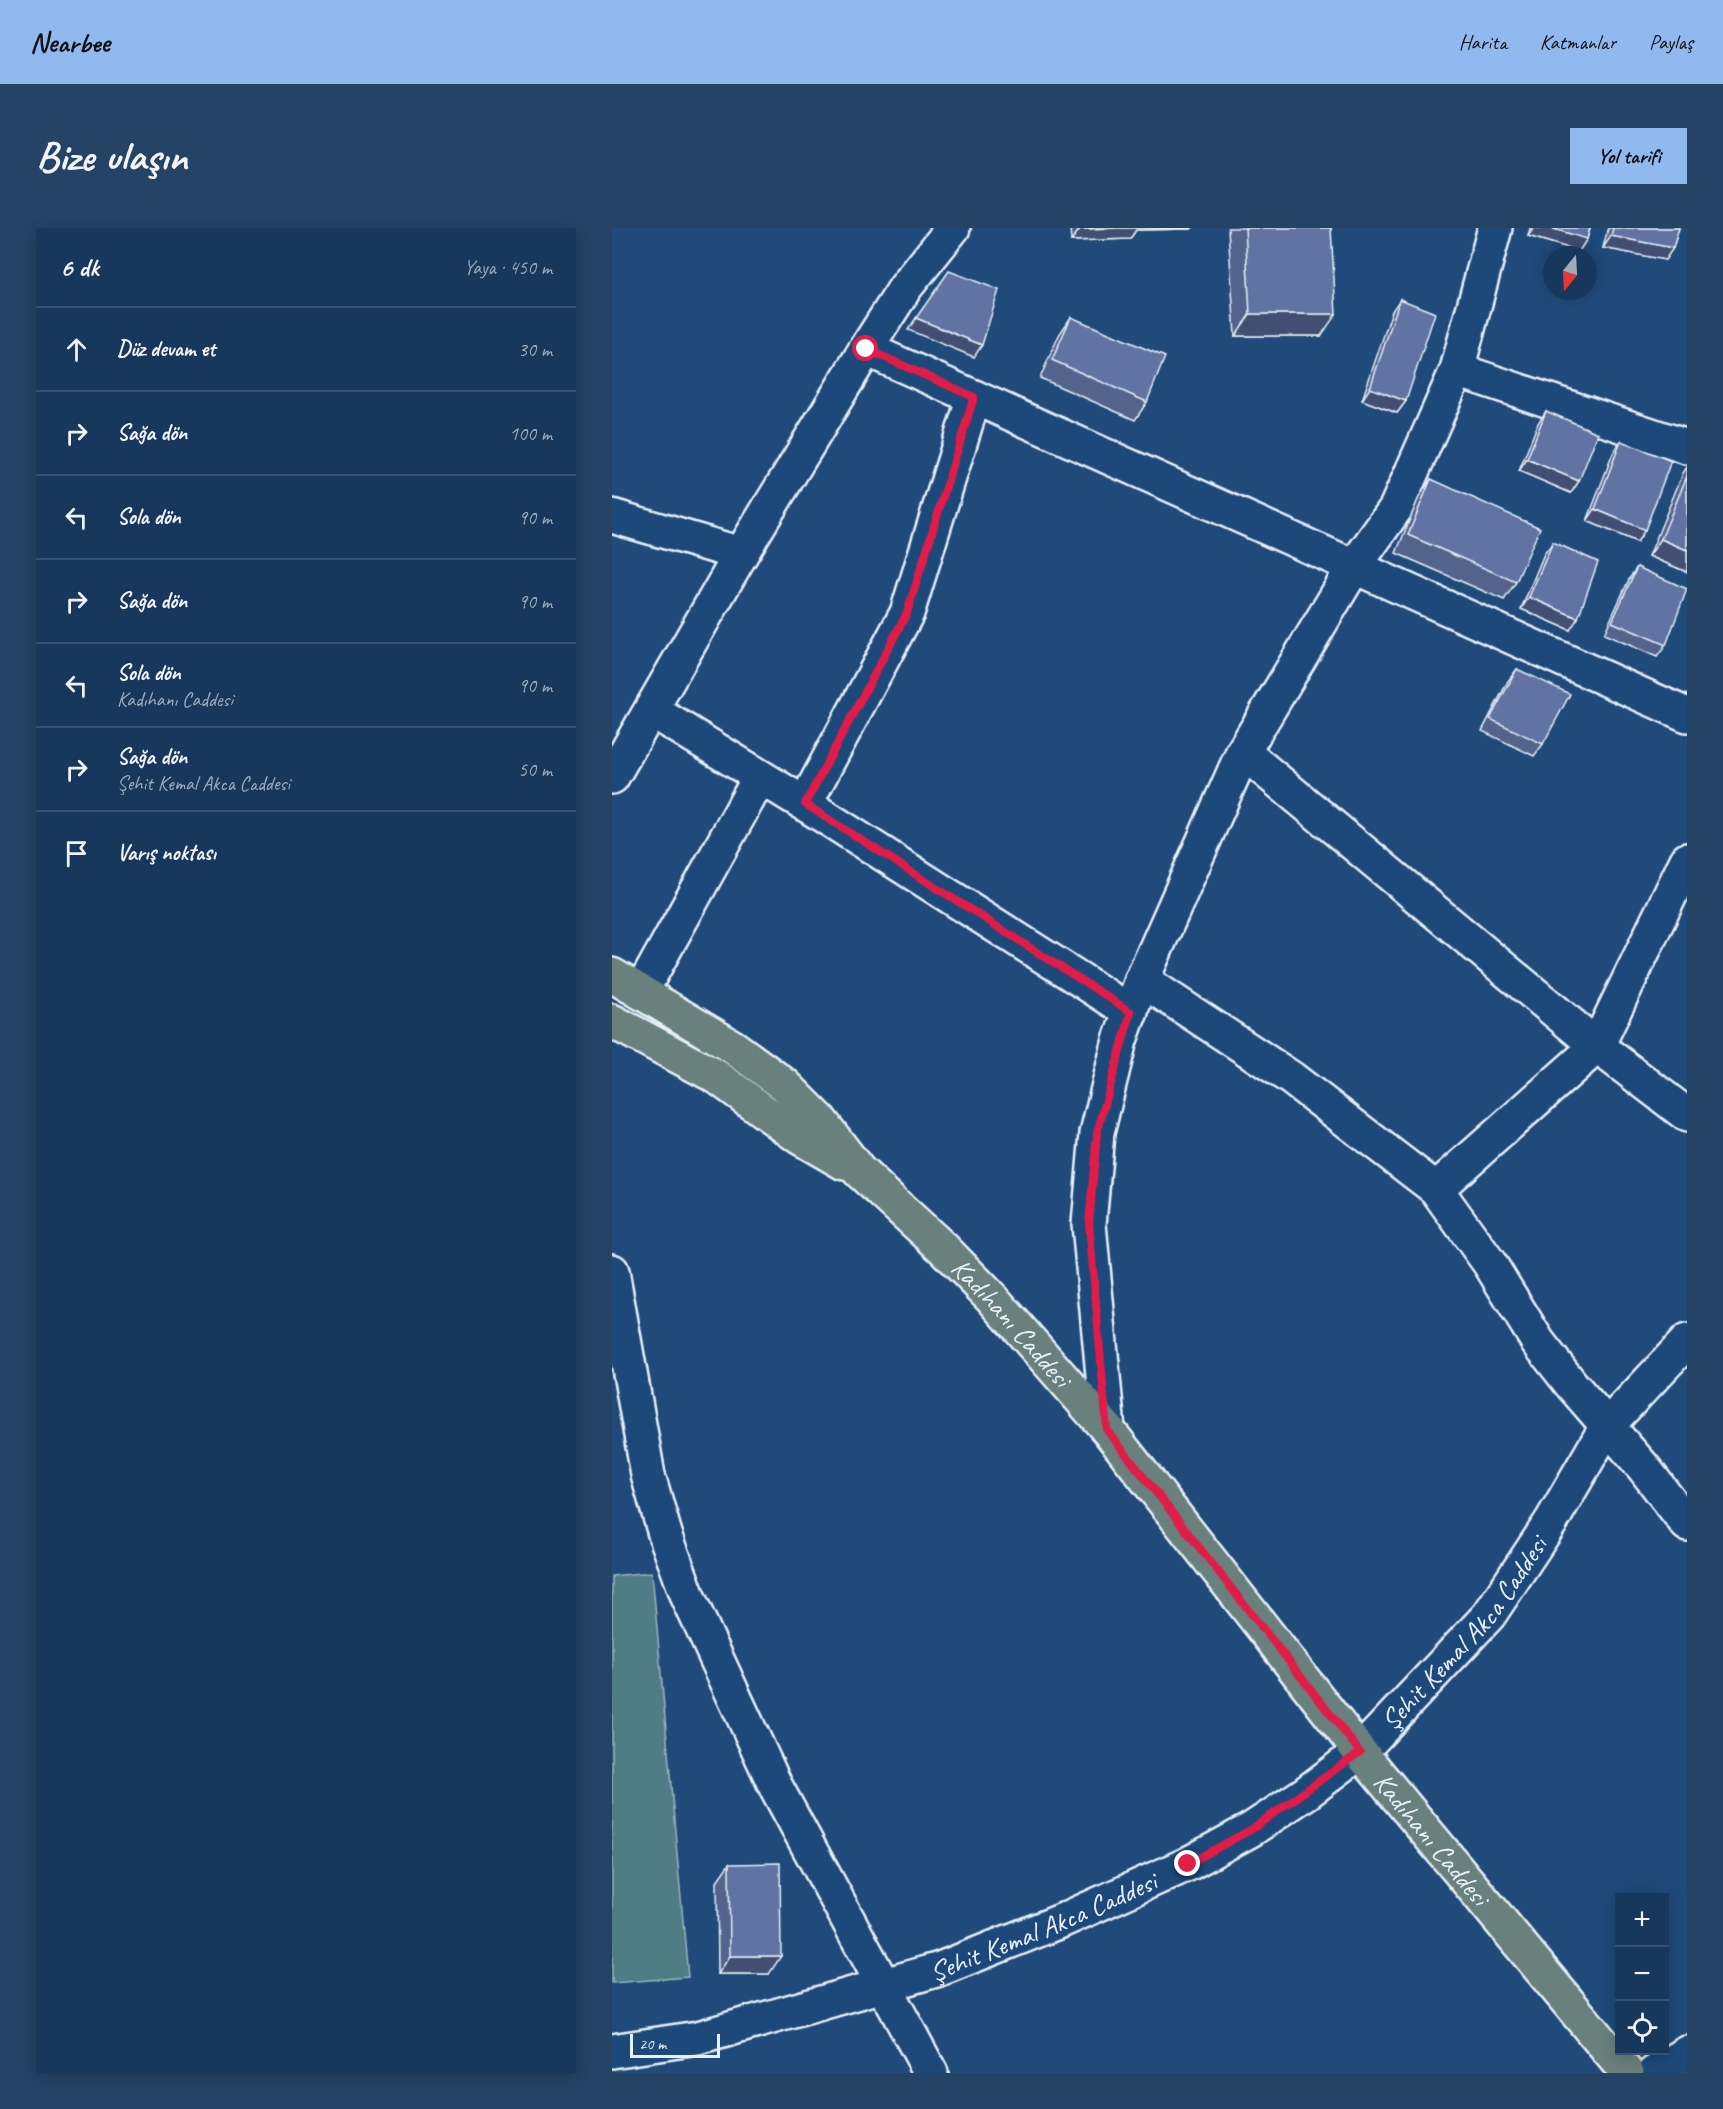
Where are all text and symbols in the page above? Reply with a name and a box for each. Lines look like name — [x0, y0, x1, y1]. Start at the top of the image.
text: Nearbee — [30, 25, 110, 60]
text: Harita — [1459, 29, 1507, 55]
text: Katmanlar — [1540, 29, 1616, 55]
text: Paylaş — [1649, 29, 1693, 55]
button: Yol tarifi — [1570, 128, 1687, 184]
text: Bize ulaşın — [36, 130, 187, 183]
north arrow — [1543, 246, 1597, 300]
text: 6 dk — [60, 251, 99, 284]
text: Yaya · 450 m — [464, 255, 552, 280]
icon: ahead — [60, 333, 93, 366]
text: Düz devam et — [117, 335, 215, 363]
route start — [852, 335, 878, 361]
text: 30 m — [518, 337, 552, 362]
icon: right — [60, 417, 93, 450]
text: Sağa dön — [117, 419, 187, 447]
text: 100 m — [509, 421, 552, 446]
icon: left — [60, 501, 93, 534]
text: Sola dön — [117, 503, 181, 531]
text: 90 m — [518, 505, 552, 530]
icon: right — [60, 585, 93, 618]
text: Sağa dön — [117, 587, 187, 615]
text: 90 m — [518, 589, 552, 614]
text: Sola dön — [117, 659, 181, 687]
icon: left — [60, 669, 93, 702]
text: 90 m — [518, 673, 552, 698]
text: Kadıhanı Caddesi — [117, 687, 233, 712]
text: Sağa dön — [117, 743, 187, 771]
icon: right — [60, 753, 93, 786]
text: 50 m — [518, 757, 552, 782]
text: Şehit Kemal Akca Caddesi — [117, 771, 290, 796]
icon: arrive — [60, 837, 93, 870]
text: Varış noktası — [117, 839, 216, 867]
street label: Kadıhanı Caddesi — [944, 1250, 1082, 1397]
street label: Şehit Kemal Akca Caddesi — [1373, 1526, 1557, 1737]
street label: Kadıhanı Caddesi — [1366, 1765, 1499, 1915]
route end — [1174, 1850, 1200, 1876]
street label: Şehit Kemal Akca Caddesi — [926, 1862, 1165, 1989]
map controls — [1615, 1893, 1669, 2055]
button: + — [1615, 1893, 1669, 1947]
button: − — [1615, 1947, 1669, 2001]
button: locate — [1615, 2001, 1669, 2055]
scale bar — [630, 2031, 720, 2058]
text: 20 m — [639, 2034, 666, 2054]

